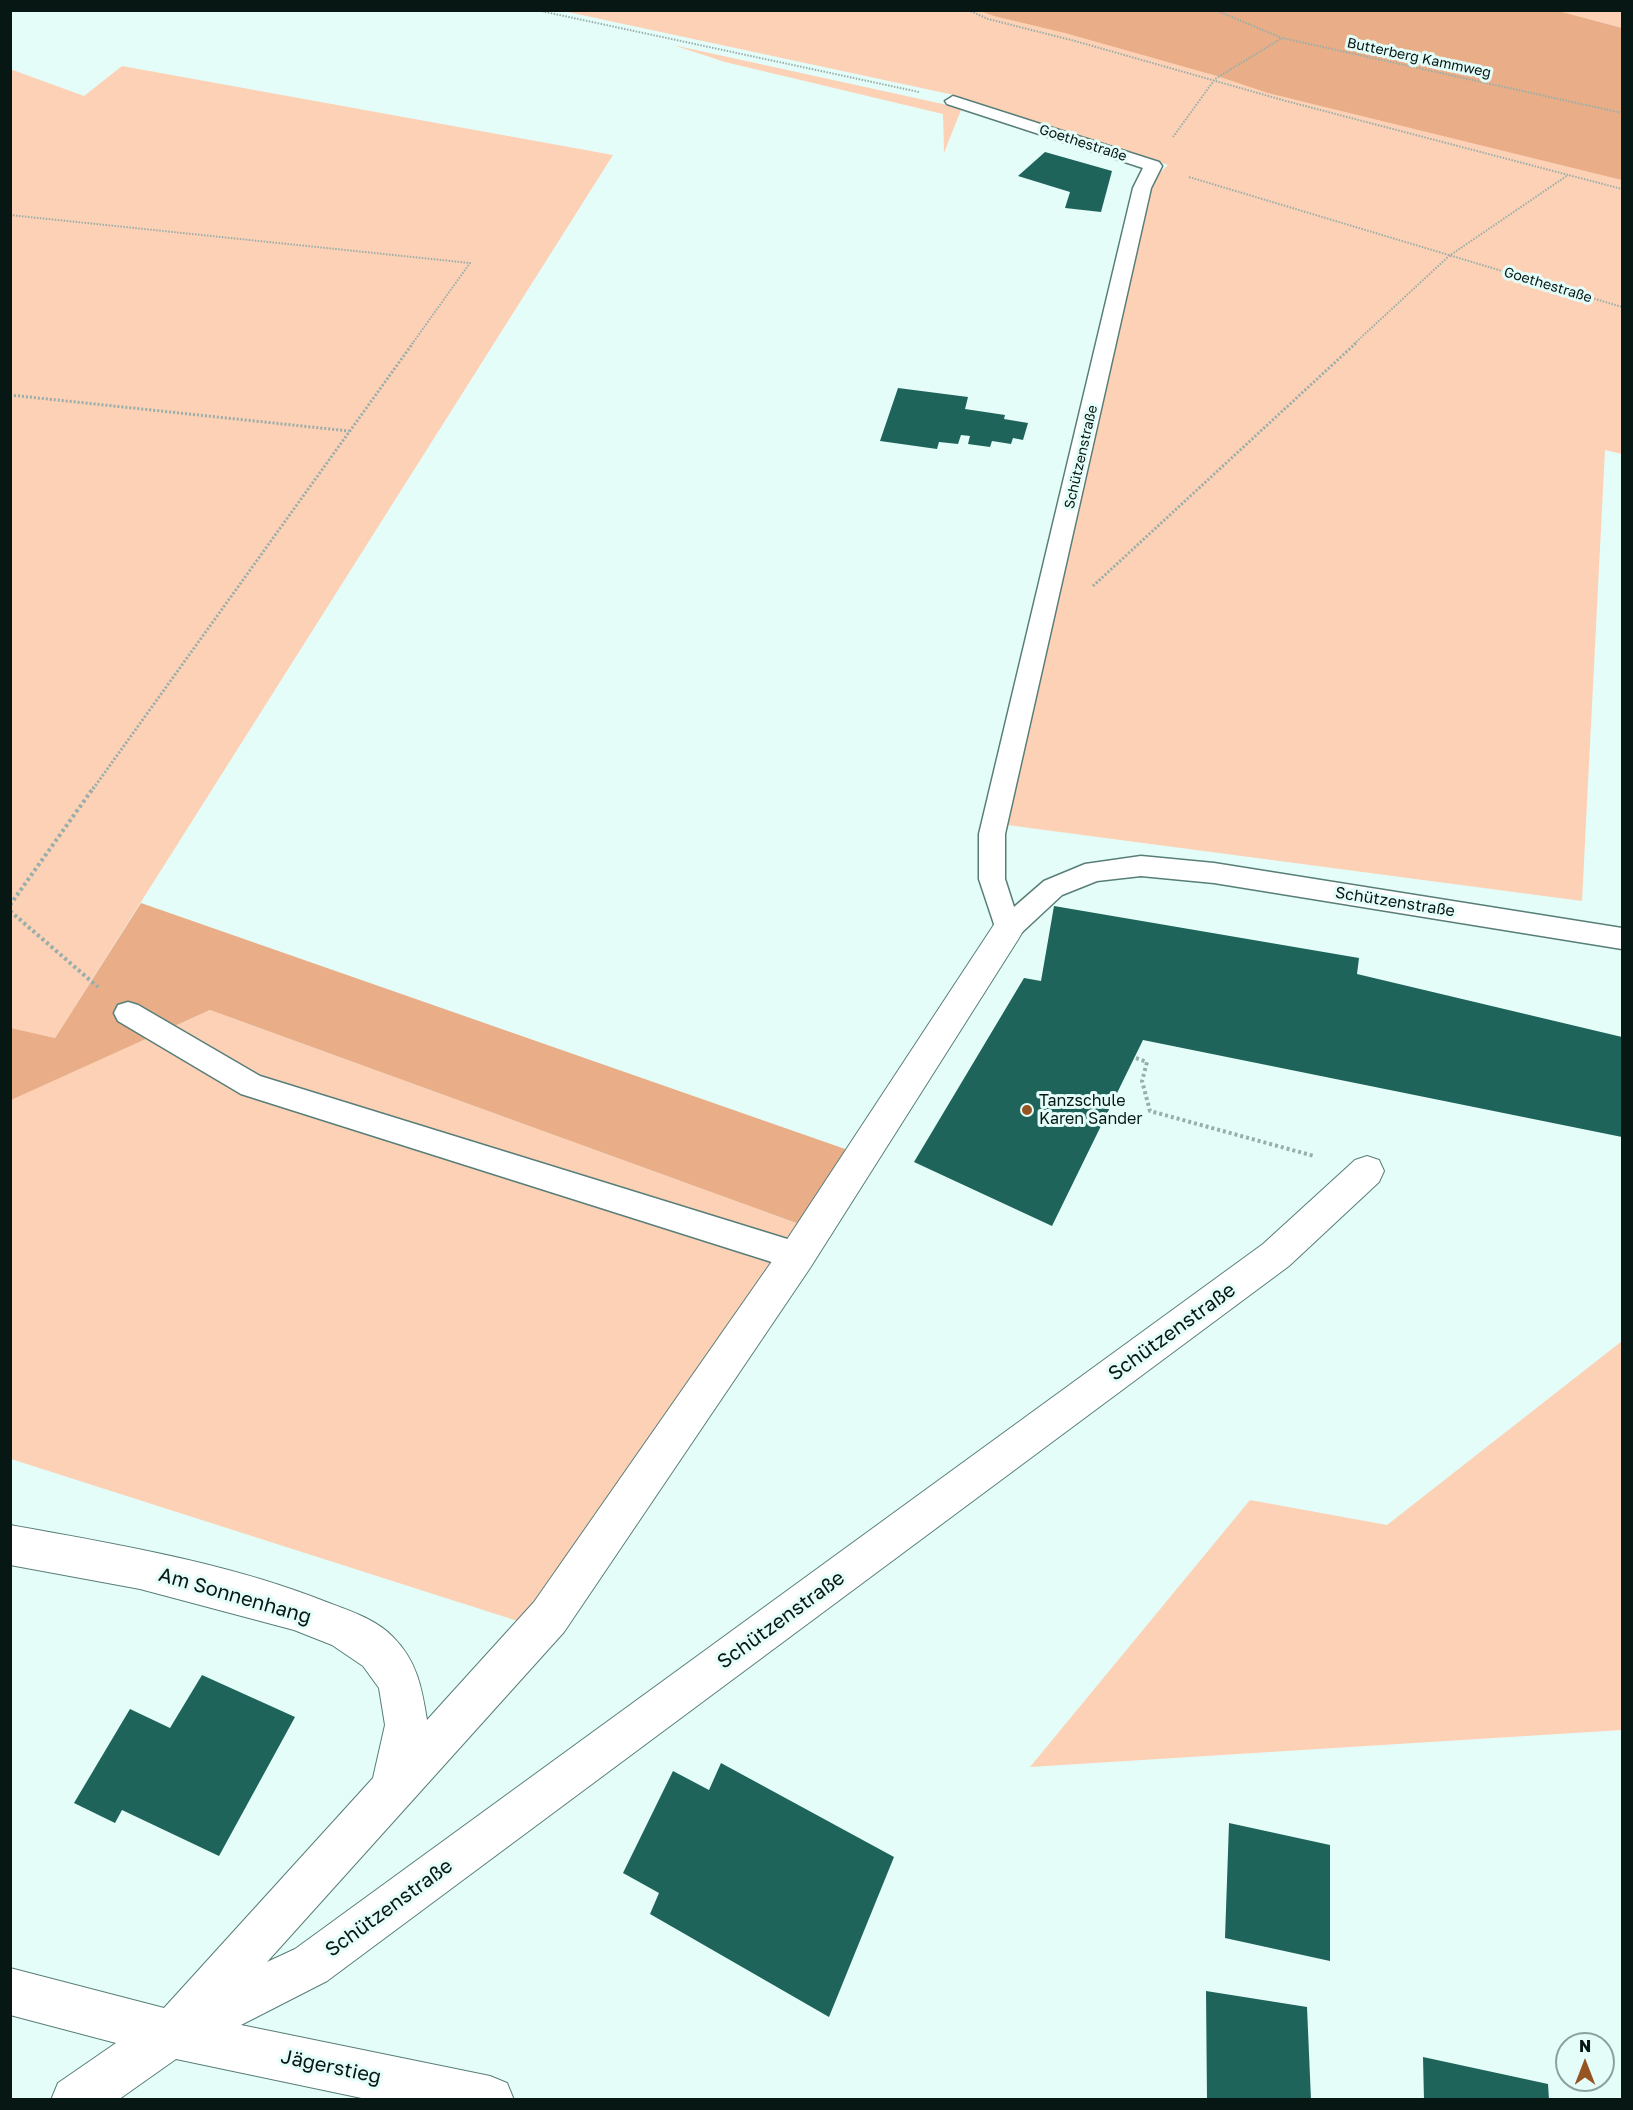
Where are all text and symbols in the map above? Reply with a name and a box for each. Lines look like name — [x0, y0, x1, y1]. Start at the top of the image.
street label: Butterberg Kammweg — [1346, 35, 1492, 81]
street label: Goethestraße — [1037, 121, 1129, 165]
street label: Goethestraße — [1502, 264, 1594, 306]
street label: Schützenstraße — [1061, 404, 1101, 510]
street label: Schützenstraße — [1334, 883, 1456, 921]
place label: Tanzschule Karen Sander — [1039, 1091, 1143, 1129]
marker: Tanzschule Karen Sander — [1020, 1103, 1034, 1117]
street label: Schützenstraße — [1104, 1278, 1240, 1386]
street label: Am Sonnenhang — [156, 1563, 314, 1629]
street label: Schützenstraße — [713, 1566, 849, 1674]
street label: Schützenstraße — [321, 1854, 457, 1962]
north arrow — [1555, 2032, 1615, 2092]
text: N — [1579, 2036, 1591, 2056]
street label: Jägerstieg — [279, 2045, 383, 2089]

